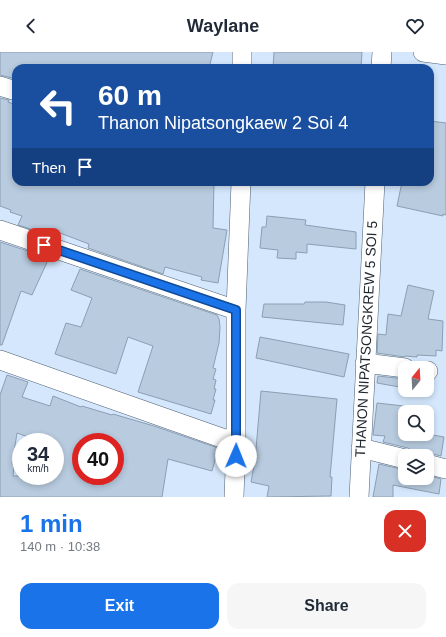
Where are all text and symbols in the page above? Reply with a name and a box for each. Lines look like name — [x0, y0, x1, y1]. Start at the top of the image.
icon: back — [20, 15, 42, 37]
icon: heart — [404, 15, 426, 37]
text: Waylane — [187, 16, 259, 36]
icon: left — [32, 80, 84, 132]
text: 60 m — [98, 80, 162, 111]
text: Thanon Nipatsongkaew 2 Soi 4 — [98, 113, 348, 133]
icon: arrive — [74, 156, 96, 178]
text: Then — [32, 159, 66, 176]
street label: THANON NIPATSONGKREW 5 SOI 5 — [352, 220, 380, 458]
pin — [27, 228, 61, 262]
icon: arrive — [33, 234, 55, 256]
north arrow — [398, 361, 434, 397]
map controls — [398, 361, 434, 485]
button: search — [398, 405, 434, 441]
speed limit sign: 40 — [72, 433, 124, 485]
position arrow — [215, 435, 257, 477]
text: 34 — [27, 443, 49, 465]
button: layers — [398, 449, 434, 485]
text: km/h — [27, 463, 49, 474]
text: 1 min — [20, 510, 83, 537]
button: close — [384, 510, 426, 552]
text: 140 m · 10:38 — [20, 539, 100, 554]
button: Exit — [20, 583, 219, 629]
button: Share — [227, 583, 426, 629]

